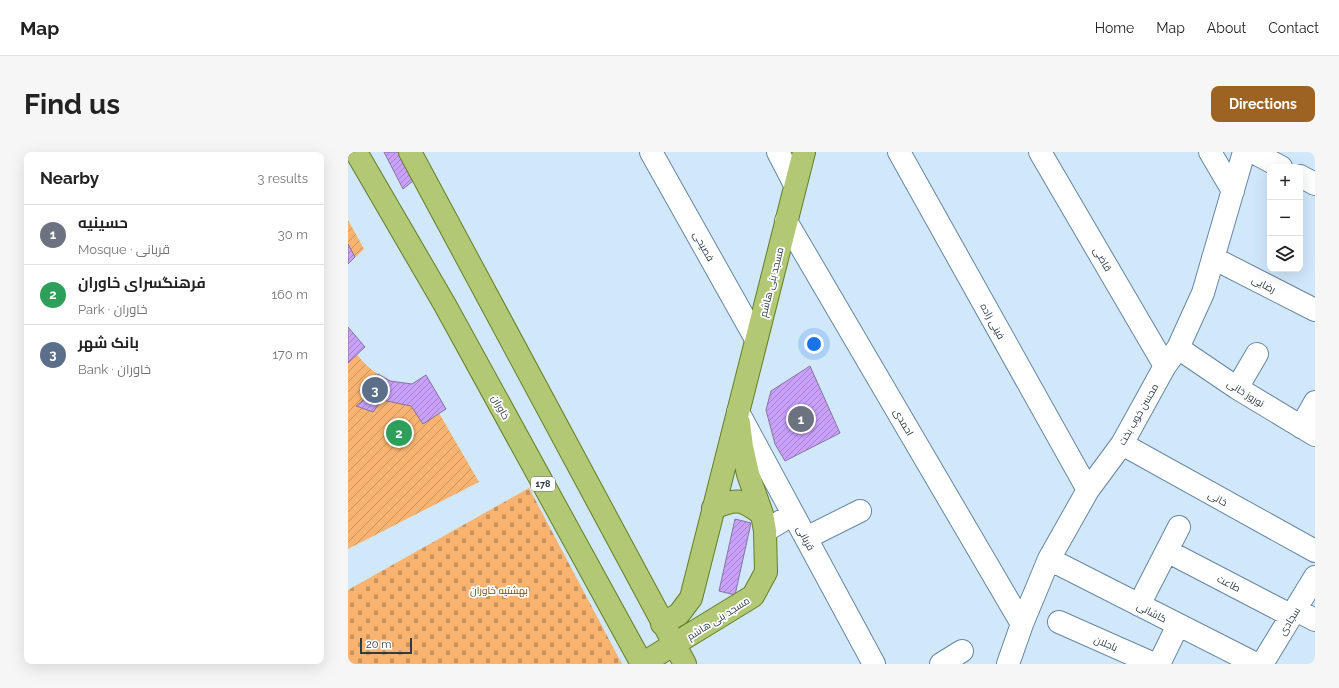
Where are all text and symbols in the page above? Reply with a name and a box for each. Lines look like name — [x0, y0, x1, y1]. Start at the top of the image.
text: Map — [20, 17, 59, 39]
text: Home — [1095, 20, 1134, 36]
text: Map — [1156, 20, 1185, 36]
text: About — [1207, 20, 1246, 36]
text: Contact — [1268, 20, 1319, 36]
button: Directions — [1211, 86, 1315, 122]
text: Find us — [24, 88, 120, 121]
map controls — [1267, 164, 1303, 272]
button: + — [1267, 164, 1303, 200]
text: Nearby — [40, 168, 99, 188]
text: 3 results — [258, 171, 308, 186]
button: − — [1267, 200, 1303, 236]
text: حسینیه — [78, 214, 128, 232]
text: 1 — [50, 227, 56, 242]
text: 30 m — [278, 227, 308, 242]
street label: فصیحی — [690, 229, 716, 264]
button: layers — [1267, 236, 1303, 272]
text: Mosque · قربانی — [78, 242, 170, 257]
street label: قاضی — [1090, 245, 1114, 274]
street label: مسجد بنی هاشم — [757, 246, 787, 319]
text: فرهنگسرای خاوران — [78, 274, 206, 292]
street label: رضایی — [1250, 274, 1278, 296]
text: 2 — [49, 287, 57, 302]
text: 160 m — [271, 287, 308, 302]
street label: فینی زاده — [977, 301, 1007, 342]
text: Park · خاوران — [78, 302, 147, 317]
text: بانک شهر — [78, 334, 139, 352]
your location — [804, 334, 824, 354]
text: 3 — [49, 347, 57, 362]
text: 170 m — [272, 347, 308, 362]
text: Bank · خاوران — [78, 362, 151, 377]
pin: 3 — [362, 375, 388, 405]
street label: نوروز خانی — [1225, 378, 1266, 410]
street label: محسن خوب بخت — [1116, 382, 1161, 447]
street label: خاوران — [489, 393, 512, 422]
pin: 1 — [788, 404, 814, 434]
street label: احمدی — [891, 407, 916, 438]
pin: 2 — [386, 418, 412, 448]
road number: 178 — [531, 477, 555, 491]
street label: خانی — [1206, 489, 1229, 509]
street label: قربانی — [794, 524, 817, 553]
street label: طاعت — [1215, 573, 1242, 594]
park label: بهشتیه خاوران — [470, 585, 528, 597]
street label: مسجد بنی هاشم — [685, 595, 753, 644]
street label: کاشانی — [1135, 600, 1168, 625]
street label: سجادی — [1277, 605, 1303, 638]
street label: باجلان — [1092, 634, 1119, 654]
scale bar — [360, 636, 412, 655]
text: 20 m — [366, 638, 391, 651]

